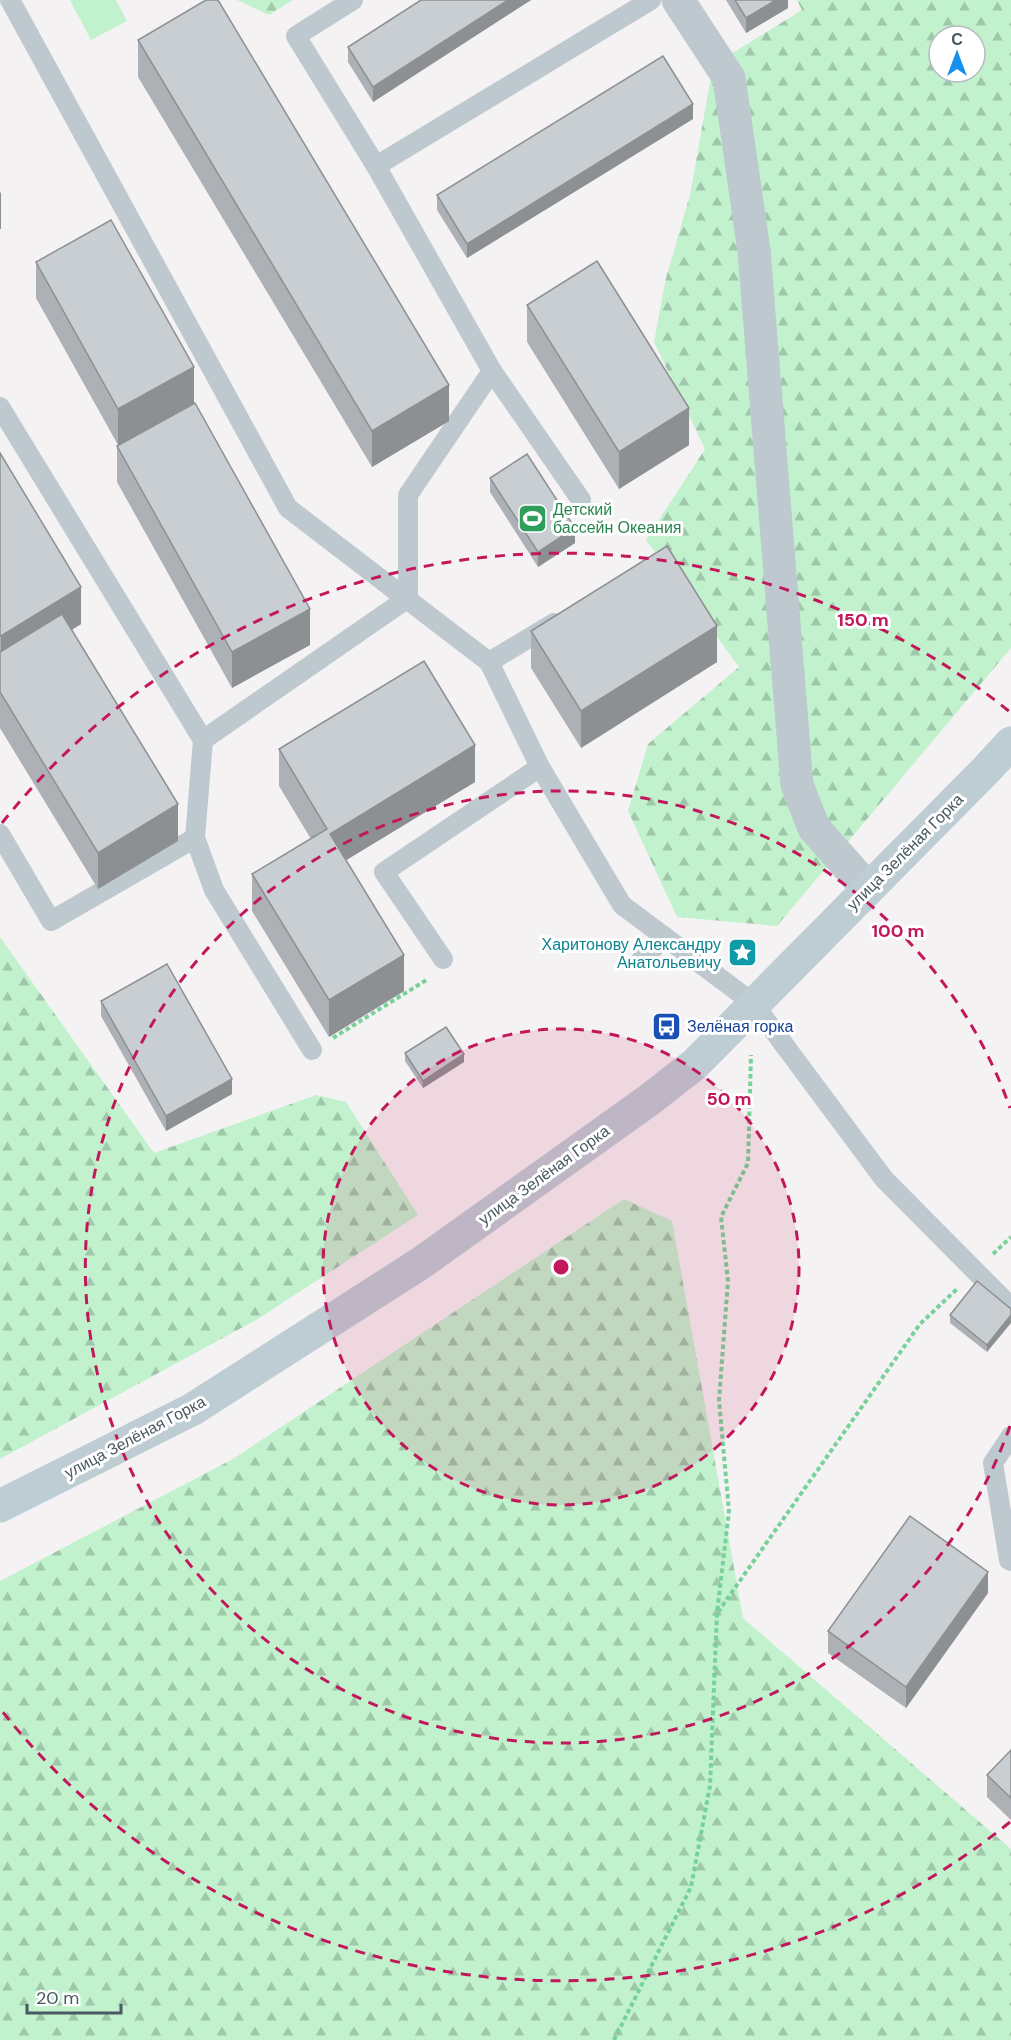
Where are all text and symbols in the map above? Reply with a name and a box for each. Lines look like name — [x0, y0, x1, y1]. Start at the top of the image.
north arrow — [927, 24, 987, 84]
text: С — [951, 29, 963, 50]
place label: Детский бассейн Океания — [553, 499, 681, 538]
sports icon: Детский бассейн Океания — [516, 502, 548, 534]
text: 150 m — [837, 608, 889, 632]
street label: улица Зелёная Горка — [842, 789, 968, 915]
text: 100 m — [871, 919, 925, 943]
place label: Харитонову Александру Анатольевичу — [542, 934, 721, 973]
place icon: Харитонову Александру Анатольевичу — [726, 937, 758, 969]
bus stop icon: Зелёная горка — [650, 1010, 682, 1042]
place label: Зелёная горка — [687, 1016, 794, 1037]
text: 50 m — [706, 1087, 752, 1111]
street label: улица Зелёная Горка — [474, 1120, 614, 1230]
centre of rings — [551, 1257, 571, 1277]
street label: улица Зелёная Горка — [61, 1391, 209, 1483]
scale bar — [27, 1977, 122, 2015]
text: 20 m — [36, 1986, 79, 2010]

